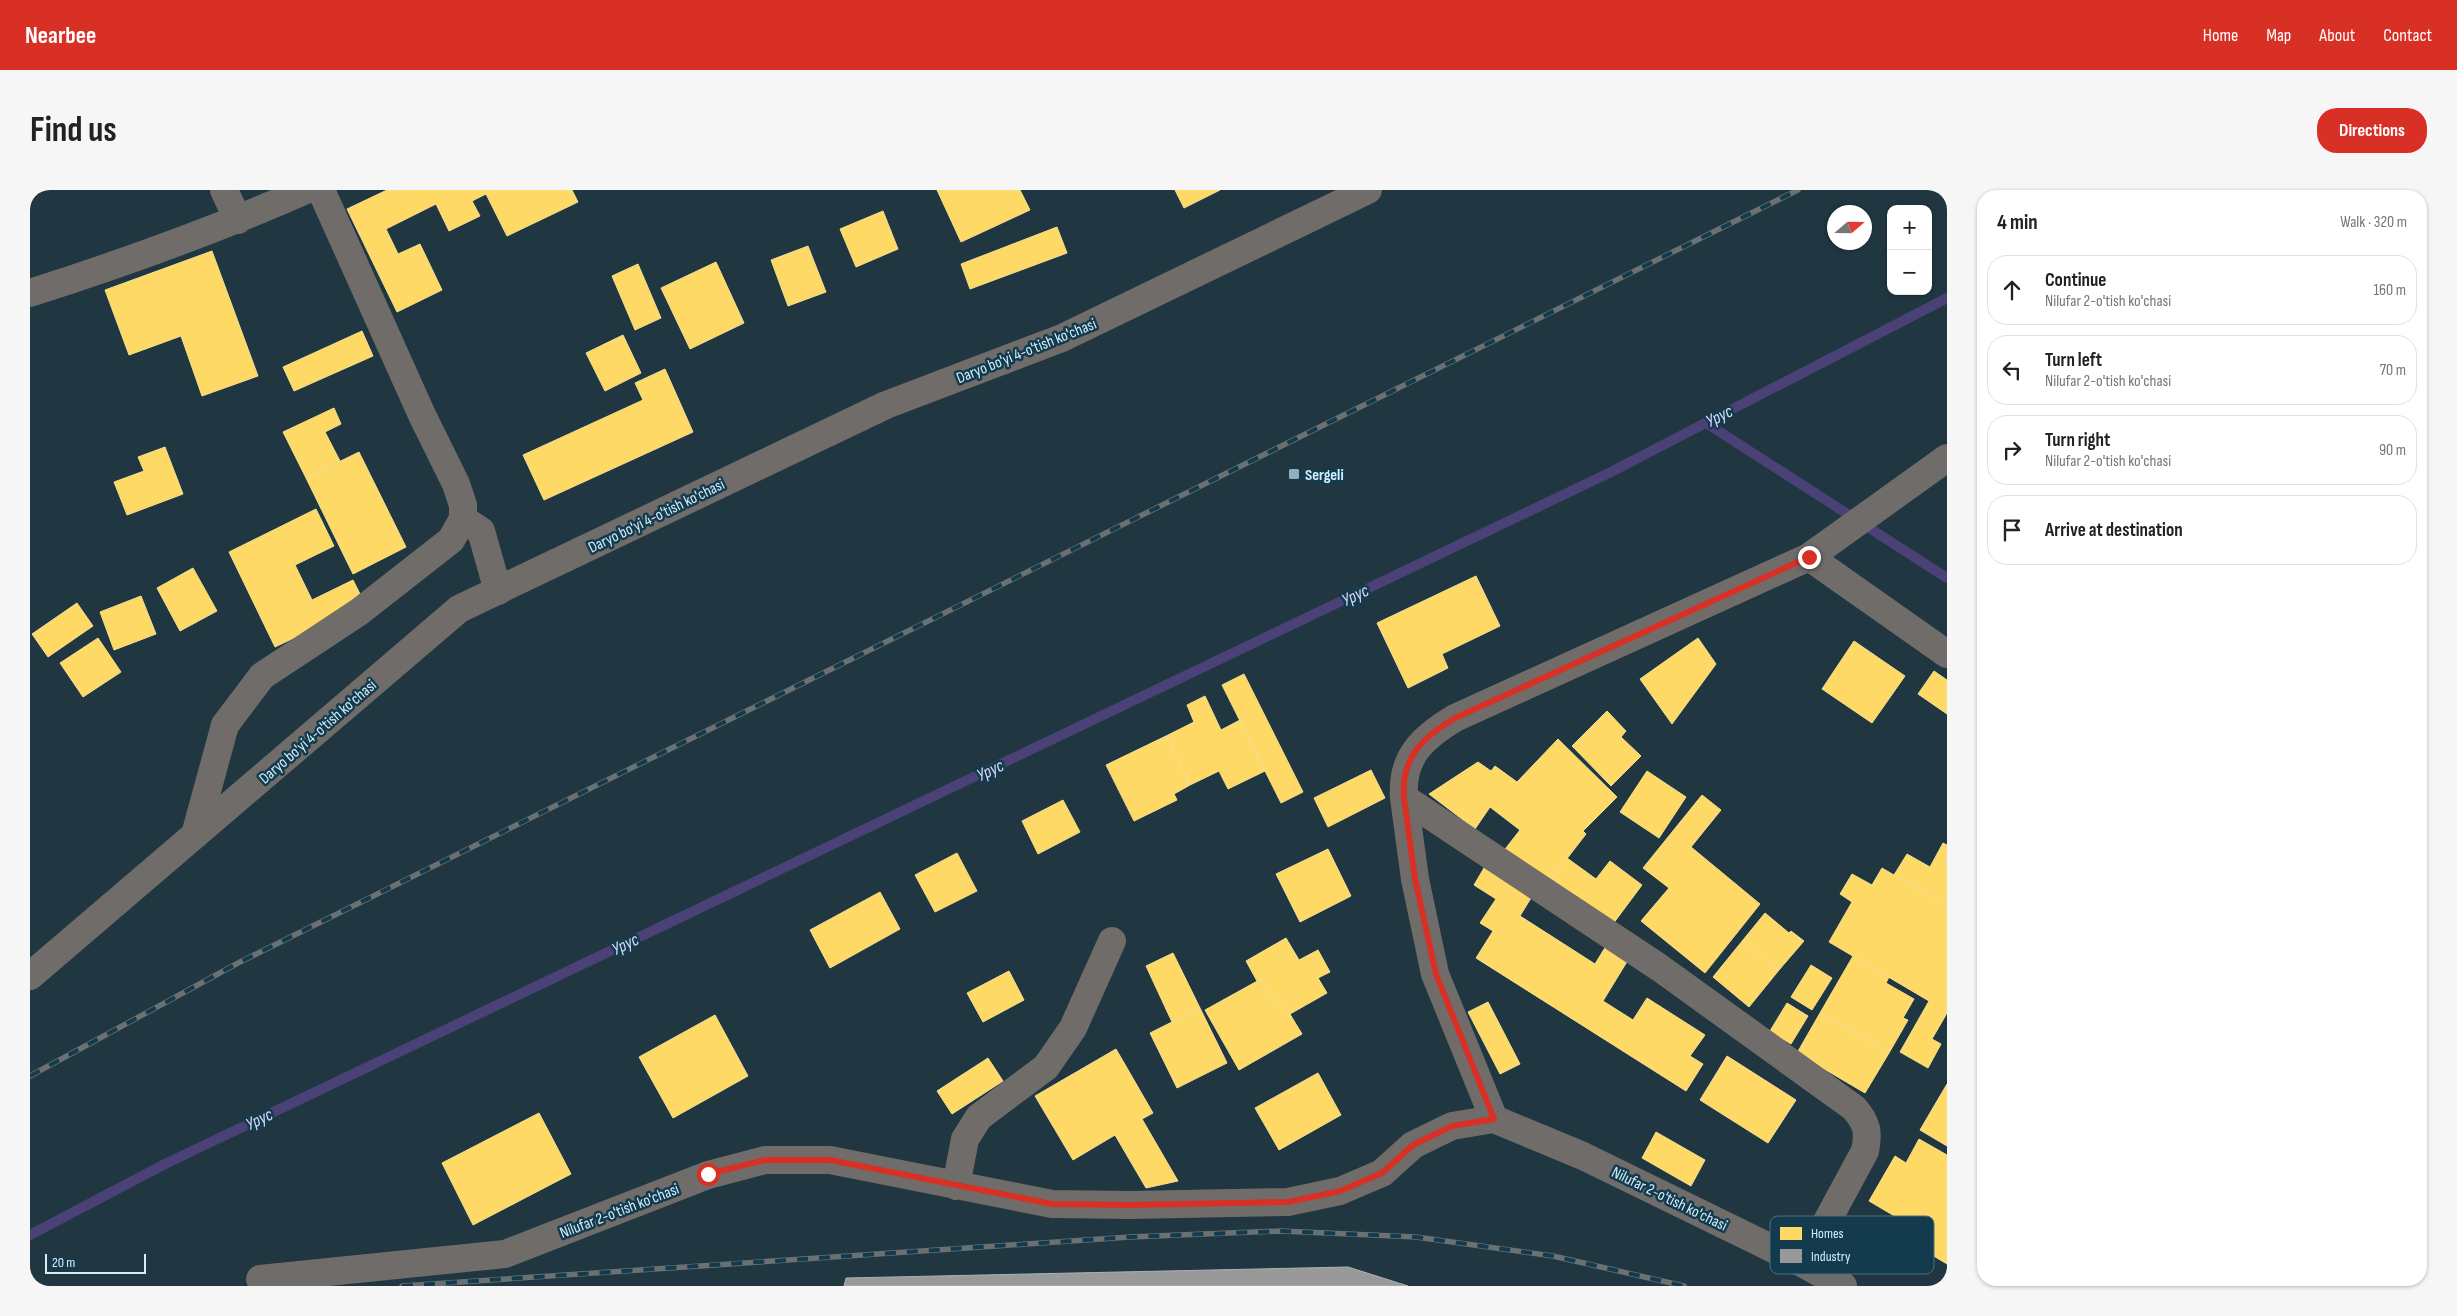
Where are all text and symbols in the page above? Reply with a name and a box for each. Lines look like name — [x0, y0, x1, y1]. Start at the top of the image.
text: Nearbee — [25, 21, 96, 50]
text: Home — [2203, 25, 2238, 46]
text: Map — [2266, 25, 2291, 46]
text: About — [2319, 25, 2355, 46]
text: Contact — [2383, 25, 2432, 46]
button: Directions — [2317, 108, 2427, 153]
text: Find us — [30, 109, 117, 152]
north arrow — [1827, 205, 1872, 250]
map controls — [1887, 205, 1932, 295]
button: + — [1887, 205, 1932, 250]
text: 4 min — [1997, 210, 2038, 235]
text: Walk · 320 m — [2340, 213, 2407, 232]
button: − — [1887, 250, 1932, 295]
text: Continue — [2045, 269, 2106, 292]
icon: ahead — [1998, 276, 2026, 304]
text: 160 m — [2373, 281, 2406, 300]
text: Nilufar 2-o'tish ko'chasi — [2045, 292, 2171, 311]
street label: Daryo bo'yi 4-o'tish ko'chasi — [954, 315, 1099, 388]
text: Turn left — [2045, 349, 2102, 372]
icon: left — [1998, 356, 2026, 384]
text: 70 m — [2380, 361, 2406, 380]
text: Nilufar 2-o'tish ko'chasi — [2045, 372, 2171, 391]
water label: Урус — [1702, 401, 1736, 432]
text: Turn right — [2045, 429, 2110, 452]
icon: right — [1998, 436, 2026, 464]
text: 90 m — [2379, 441, 2406, 460]
text: Nilufar 2-o'tish ko'chasi — [2045, 452, 2171, 471]
place label: Sergeli — [1305, 466, 1344, 485]
marker: Sergeli — [1287, 467, 1301, 481]
street label: Daryo bo'yi 4-o'tish ko'chasi — [585, 475, 728, 558]
icon: arrive — [1998, 516, 2026, 544]
text: Arrive at destination — [2045, 519, 2183, 542]
route end — [1798, 546, 1821, 569]
water label: Урус — [1338, 580, 1372, 611]
street label: Daryo bo'yi 4-o'tish ko'chasi — [255, 676, 381, 788]
water label: Урус — [973, 755, 1007, 786]
water label: Урус — [608, 929, 642, 960]
water label: Урус — [242, 1104, 276, 1135]
route start — [697, 1163, 720, 1186]
street label: Nilufar 2-o'tish ko'chasi — [1608, 1163, 1730, 1236]
street label: Nilufar 2-o'tish ko'chasi — [557, 1180, 682, 1243]
legend — [1770, 1216, 1934, 1274]
text: Homes — [1811, 1225, 1844, 1242]
text: Industry — [1811, 1248, 1851, 1265]
scale bar — [45, 1251, 146, 1274]
text: 20 m — [52, 1254, 75, 1271]

